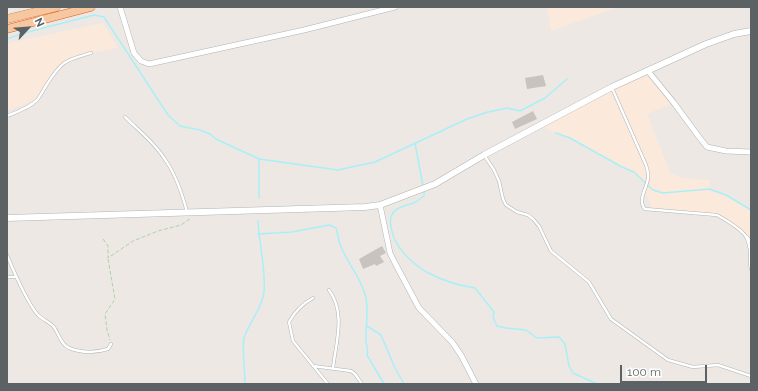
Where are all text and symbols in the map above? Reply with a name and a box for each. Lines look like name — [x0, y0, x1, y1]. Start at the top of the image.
north arrow — [8, 8, 48, 48]
text: N — [32, 16, 47, 29]
scale bar — [622, 357, 709, 383]
text: 100 m — [627, 365, 661, 379]

